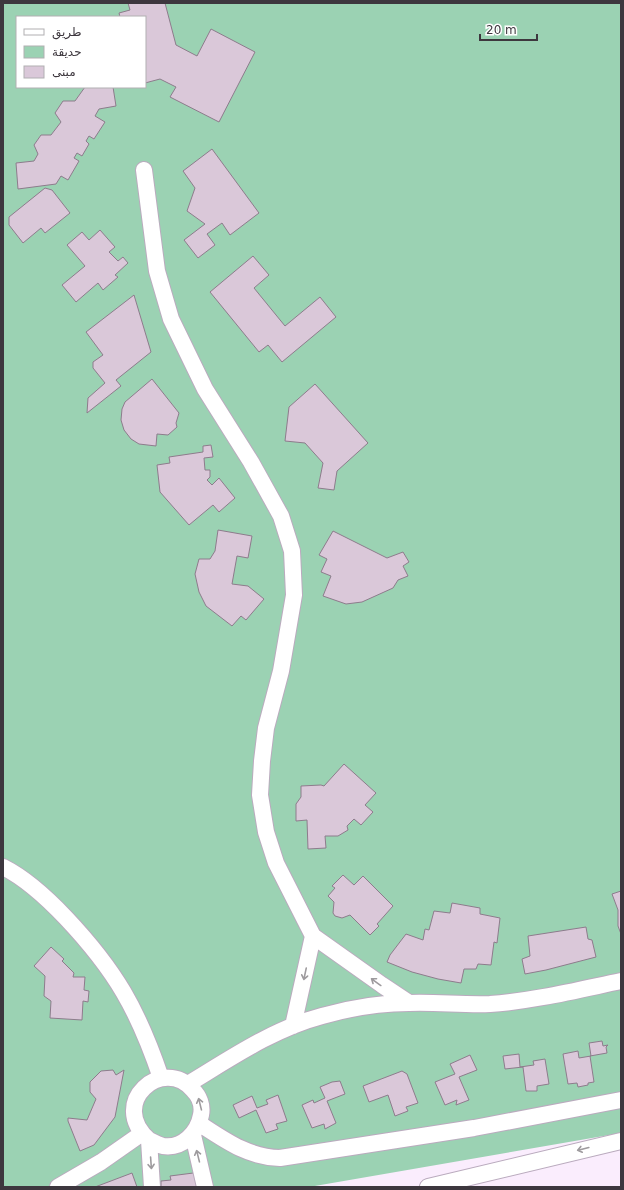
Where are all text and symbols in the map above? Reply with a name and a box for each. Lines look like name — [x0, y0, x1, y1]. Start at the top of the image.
legend — [16, 16, 146, 88]
scale bar — [480, 16, 537, 42]
text: 20 m — [486, 23, 517, 37]
text: طريق — [52, 25, 82, 40]
text: حديقة — [52, 45, 82, 59]
text: مبنى — [52, 65, 76, 79]
one-way arrow — [300, 967, 308, 980]
one-way arrow — [371, 977, 382, 986]
one-way arrow — [196, 1098, 203, 1111]
one-way arrow — [577, 1146, 590, 1154]
one-way arrow — [193, 1150, 201, 1163]
one-way arrow — [147, 1156, 154, 1169]

